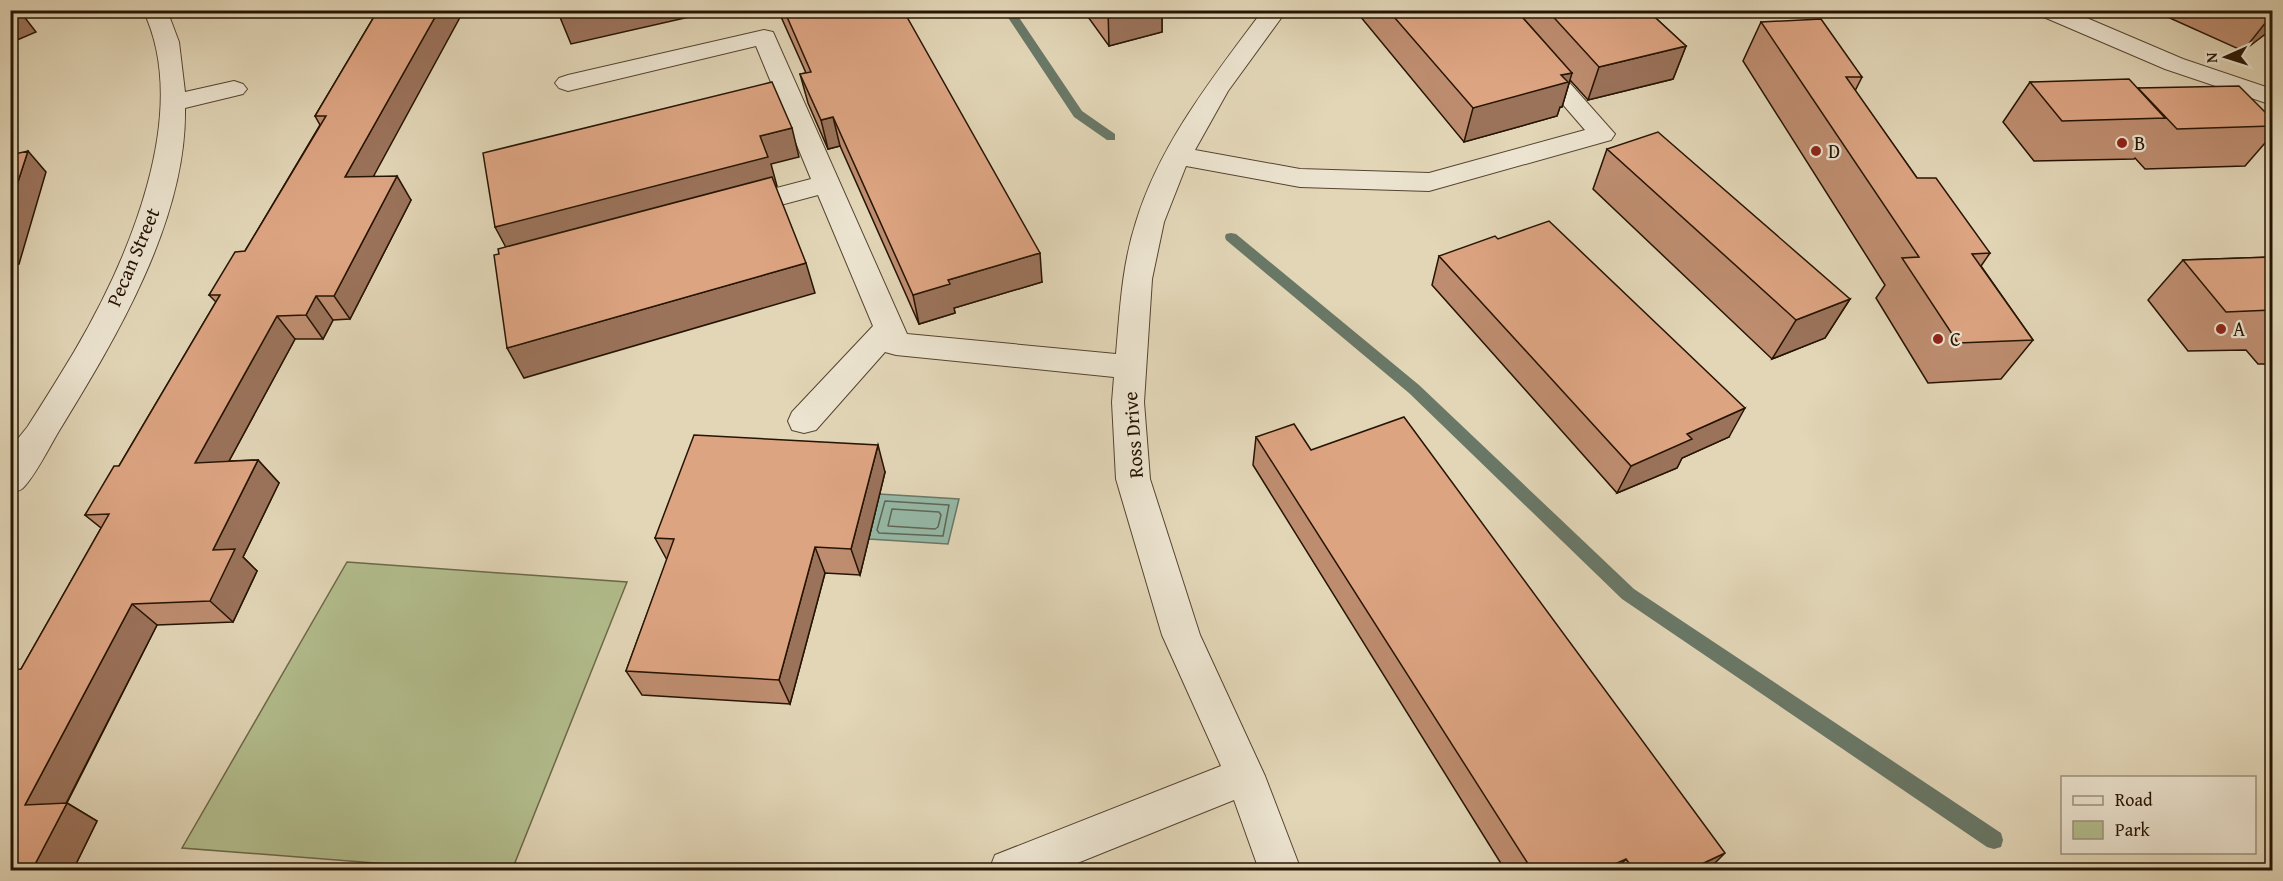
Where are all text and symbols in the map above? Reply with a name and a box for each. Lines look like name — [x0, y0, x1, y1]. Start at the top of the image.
north arrow — [2196, 27, 2256, 87]
text: N — [2199, 52, 2223, 64]
place label: B — [2134, 128, 2145, 157]
place label: D — [1828, 136, 1840, 165]
marker: B — [2115, 136, 2129, 150]
marker: D — [1809, 144, 1823, 158]
street label: Pecan Street — [99, 203, 166, 311]
place label: A — [2233, 314, 2245, 343]
marker: A — [2214, 322, 2228, 336]
place label: C — [1950, 324, 1961, 353]
marker: C — [1931, 332, 1945, 346]
street label: Ross Drive — [1115, 391, 1150, 479]
legend — [2061, 776, 2256, 854]
text: Road — [2115, 786, 2153, 813]
text: Park — [2115, 816, 2151, 843]

